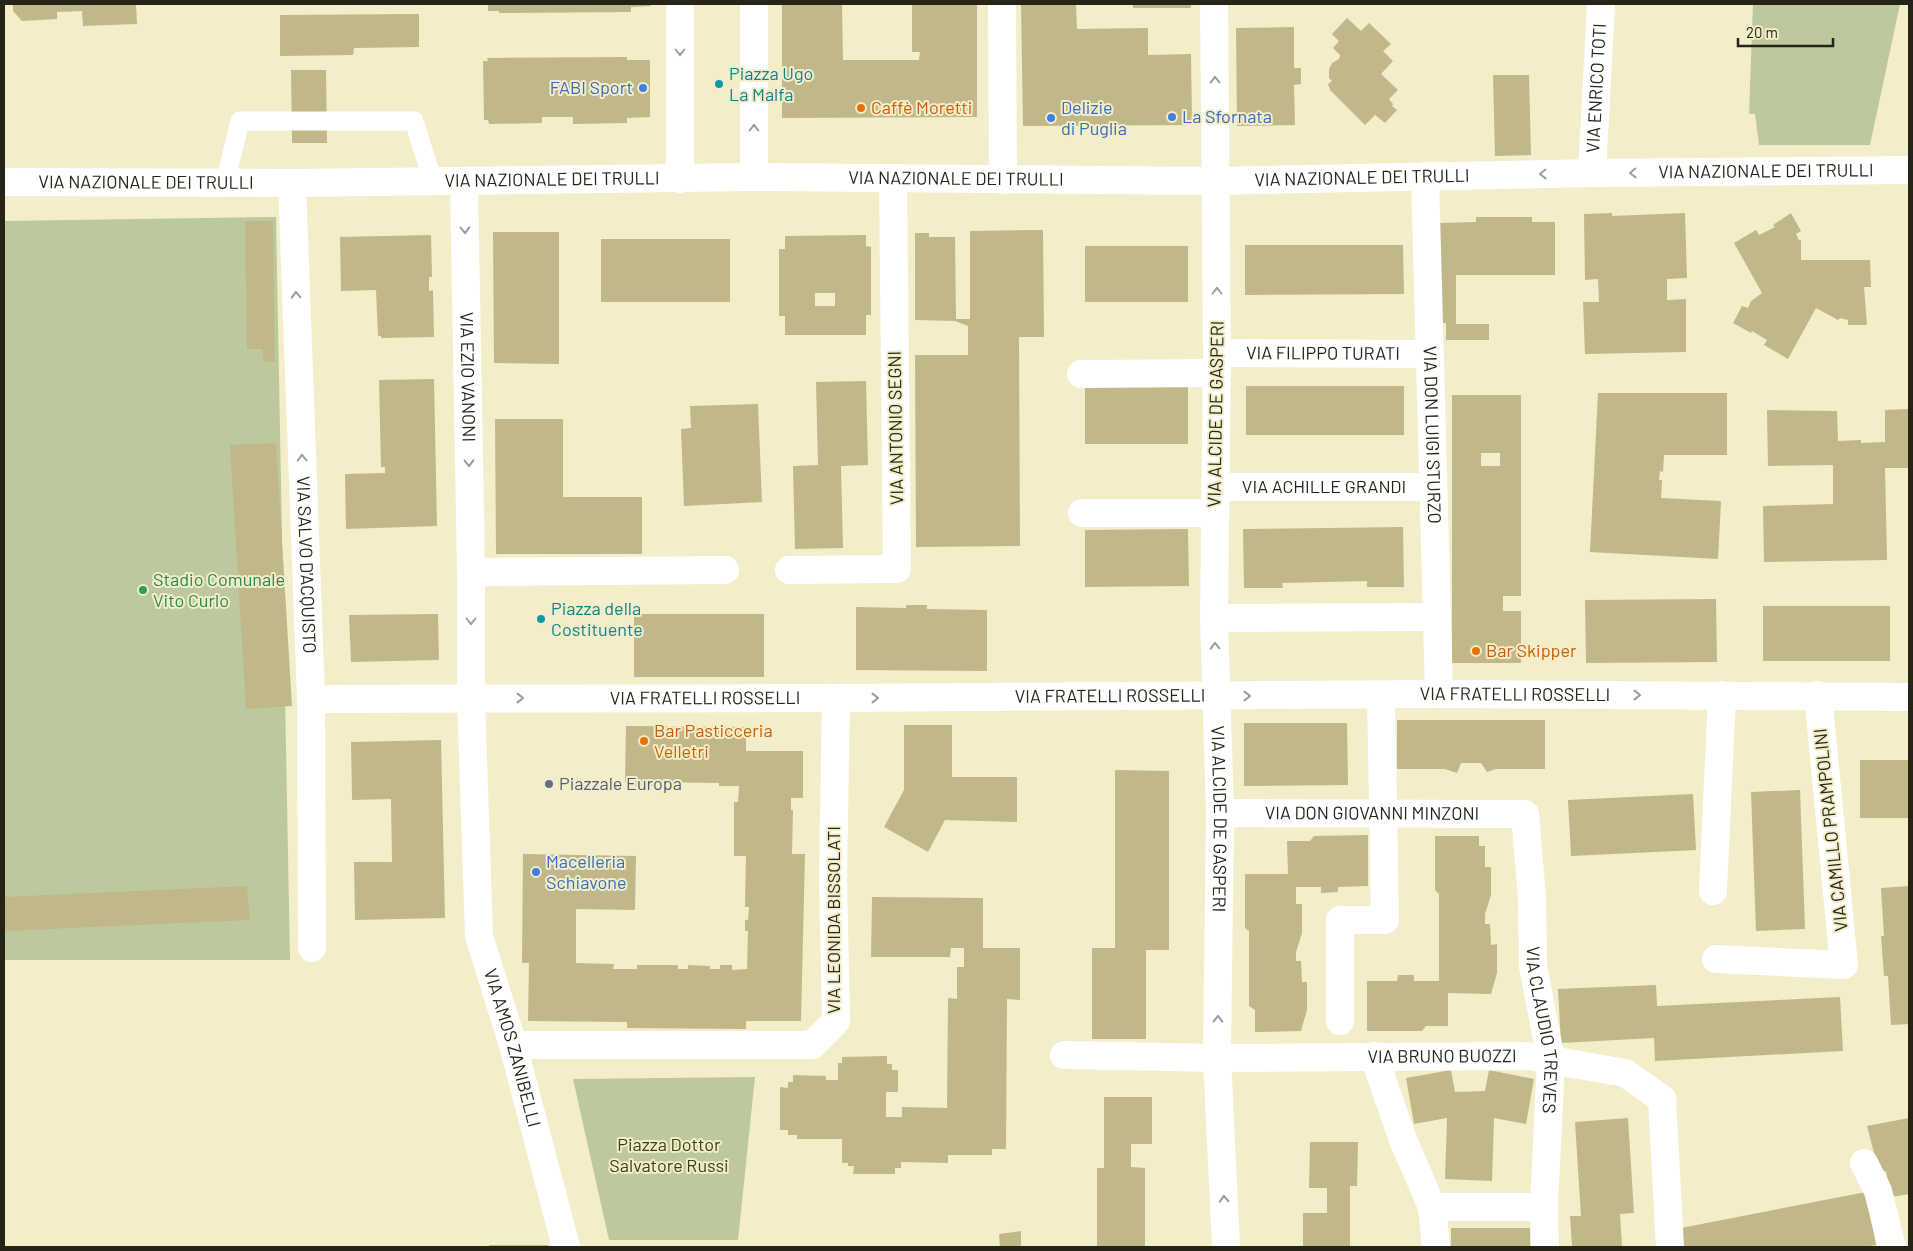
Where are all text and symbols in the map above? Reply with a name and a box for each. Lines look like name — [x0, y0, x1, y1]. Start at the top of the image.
scale bar — [1738, 15, 1833, 47]
street label: VIA ENRICO TOTI — [1581, 23, 1610, 153]
text: 20 m — [1746, 23, 1778, 41]
one-way arrow — [675, 49, 685, 57]
place label: Piazza Ugo La Malfa — [729, 62, 813, 105]
one-way arrow — [1210, 75, 1220, 83]
place label: FABI Sport — [550, 76, 633, 98]
marker: Piazza Ugo La Malfa — [713, 78, 725, 90]
marker: FABI Sport — [637, 82, 649, 94]
place label: Caffè Moretti — [871, 96, 972, 118]
place label: Delizie di Puglia — [1061, 96, 1127, 139]
marker: Caffè Moretti — [855, 102, 867, 114]
place label: La Sfornata — [1182, 105, 1272, 127]
marker: La Sfornata — [1166, 111, 1178, 123]
marker: Delizie di Puglia — [1045, 112, 1057, 124]
one-way arrow — [749, 124, 759, 132]
street label: VIA NAZIONALE DEI TRULLI — [1658, 158, 1874, 182]
street label: VIA NAZIONALE DEI TRULLI — [1254, 164, 1470, 190]
street label: VIA NAZIONALE DEI TRULLI — [444, 166, 660, 191]
street label: VIA NAZIONALE DEI TRULLI — [848, 166, 1064, 190]
one-way arrow — [1629, 168, 1636, 178]
one-way arrow — [1539, 169, 1547, 179]
street label: VIA NAZIONALE DEI TRULLI — [38, 170, 254, 193]
one-way arrow — [459, 227, 470, 235]
one-way arrow — [1212, 287, 1222, 295]
one-way arrow — [291, 291, 302, 299]
street label: VIA EZIO VANONI — [456, 312, 481, 442]
street label: VIA ALCIDE DE GASPERI — [1202, 320, 1228, 508]
street label: VIA FILIPPO TURATI — [1246, 341, 1400, 364]
street label: VIA DON LUIGI STURZO — [1420, 346, 1446, 524]
street label: VIA ANTONIO SEGNI — [883, 351, 907, 505]
one-way arrow — [297, 453, 308, 461]
one-way arrow — [464, 459, 474, 467]
street label: VIA ACHILLE GRANDI — [1242, 475, 1406, 497]
street label: VIA SALVO D'ACQUISTO — [293, 476, 321, 654]
place label: Stadio Comunale Vito Curlo — [153, 568, 285, 611]
marker: Stadio Comunale Vito Curlo — [137, 584, 149, 596]
place label: Piazza della Costituente — [551, 597, 643, 640]
marker: Piazza della Costituente — [535, 613, 547, 625]
one-way arrow — [466, 617, 476, 625]
place label: Bar Skipper — [1486, 639, 1577, 661]
one-way arrow — [1209, 642, 1220, 650]
marker: Bar Skipper — [1470, 645, 1482, 657]
street label: VIA FRATELLI ROSSELLI — [1420, 682, 1610, 705]
street label: VIA FRATELLI ROSSELLI — [1015, 684, 1205, 707]
street label: VIA FRATELLI ROSSELLI — [610, 686, 800, 708]
one-way arrow — [1634, 690, 1642, 700]
one-way arrow — [1244, 691, 1252, 701]
one-way arrow — [516, 693, 524, 703]
one-way arrow — [872, 693, 879, 703]
place label: Bar Pasticceria Velletri — [654, 719, 773, 762]
street label: VIA ALCIDE DE GASPERI — [1207, 725, 1232, 912]
street label: VIA CAMILLO PRAMPOLINI — [1808, 727, 1852, 933]
marker: Bar Pasticceria Velletri — [638, 735, 650, 747]
place label: Piazzale Europa — [559, 772, 682, 794]
marker: Piazzale Europa — [543, 778, 555, 790]
street label: VIA DON GIOVANNI MINZONI — [1265, 801, 1479, 824]
street label: VIA LEONIDA BISSOLATI — [822, 826, 844, 1014]
place label: Macelleria Schiavone — [546, 850, 626, 893]
marker: Macelleria Schiavone — [530, 866, 542, 878]
street label: VIA CLAUDIO TREVES — [1522, 946, 1563, 1114]
street label: VIA AMOS ZANIBELLI — [480, 966, 546, 1129]
one-way arrow — [1213, 1014, 1223, 1022]
street label: VIA BRUNO BUOZZI — [1367, 1044, 1517, 1067]
park label: Piazza Dottor Salvatore Russi — [609, 1133, 729, 1176]
one-way arrow — [1218, 1194, 1229, 1202]

